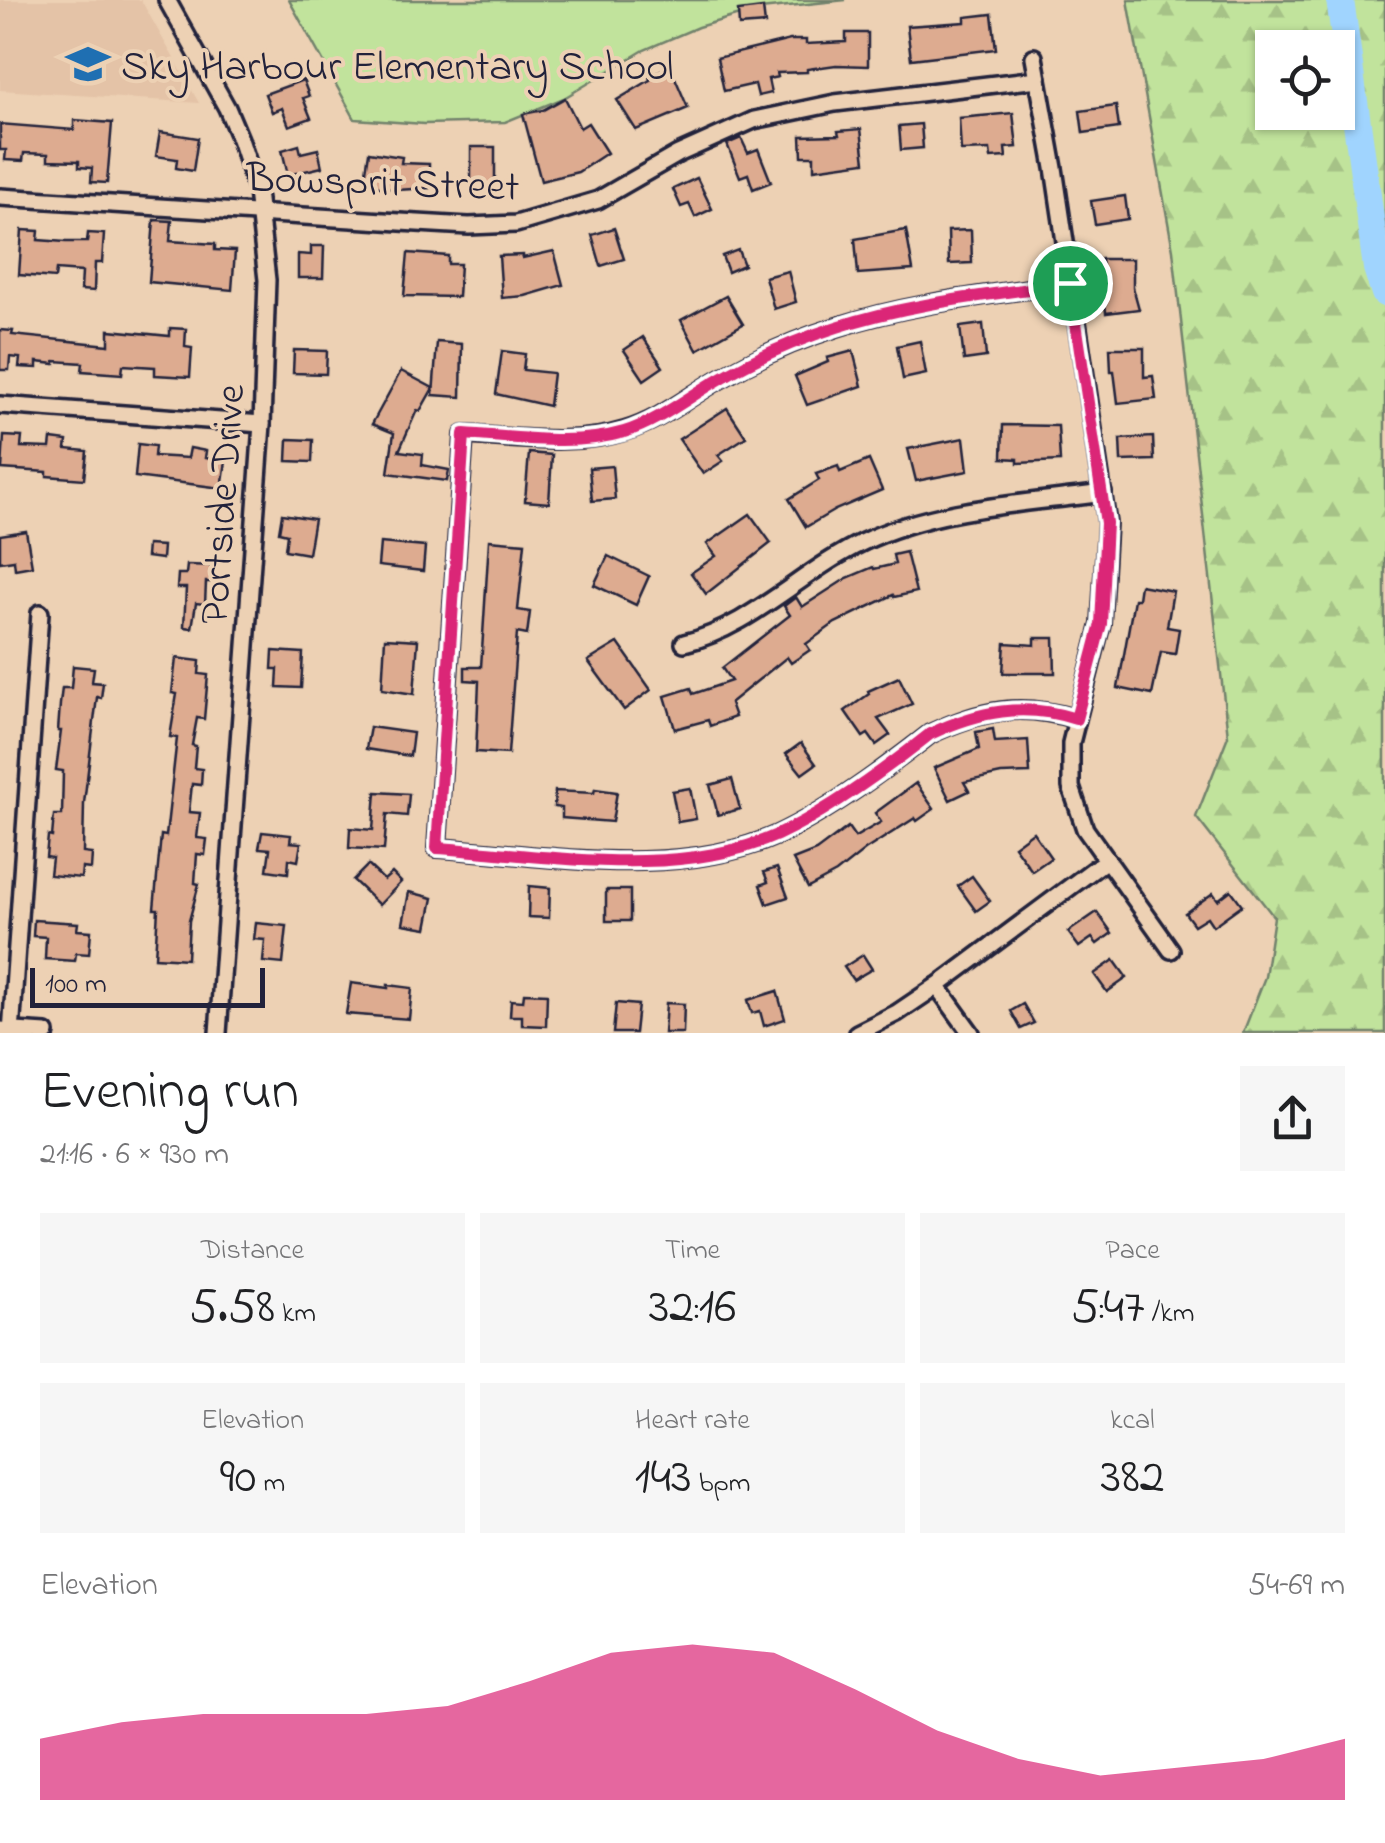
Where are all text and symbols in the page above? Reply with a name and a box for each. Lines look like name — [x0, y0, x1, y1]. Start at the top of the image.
map controls — [1255, 30, 1355, 130]
button: locate — [1255, 30, 1355, 130]
place label: Sky Harbour Elementary School — [121, 38, 674, 99]
school or university icon: Sky Harbour Elementary School — [64, 40, 112, 88]
street label: Bowsprit Street — [244, 149, 520, 220]
pin — [1028, 241, 1113, 326]
icon: arrive — [1043, 256, 1098, 311]
street label: Portside Drive — [186, 382, 263, 626]
scale bar — [30, 963, 265, 1008]
text: 100 m — [45, 965, 107, 1006]
text: Evening run — [40, 1054, 299, 1134]
button: share — [1240, 1066, 1345, 1171]
text: 21:16 · 6 × 930 m — [40, 1132, 229, 1179]
text: Distance — [201, 1231, 304, 1272]
text: Time — [665, 1231, 720, 1272]
text: Pace — [1105, 1231, 1160, 1272]
text: 5.58 — [189, 1272, 275, 1345]
text: 32:16 — [649, 1272, 736, 1345]
text: 5:47 — [1071, 1272, 1145, 1345]
text: km — [275, 1294, 316, 1335]
text: /km — [1145, 1294, 1194, 1335]
text: Elevation — [201, 1401, 304, 1442]
text: Heart rate — [635, 1401, 750, 1442]
text: kcal — [1110, 1401, 1155, 1442]
text: 90 — [220, 1442, 256, 1515]
text: 143 — [635, 1442, 692, 1515]
text: 382 — [1100, 1442, 1165, 1515]
text: m — [256, 1464, 285, 1505]
text: bpm — [692, 1464, 750, 1505]
text: Elevation — [40, 1563, 158, 1610]
text: 54–69 m — [1248, 1563, 1345, 1610]

